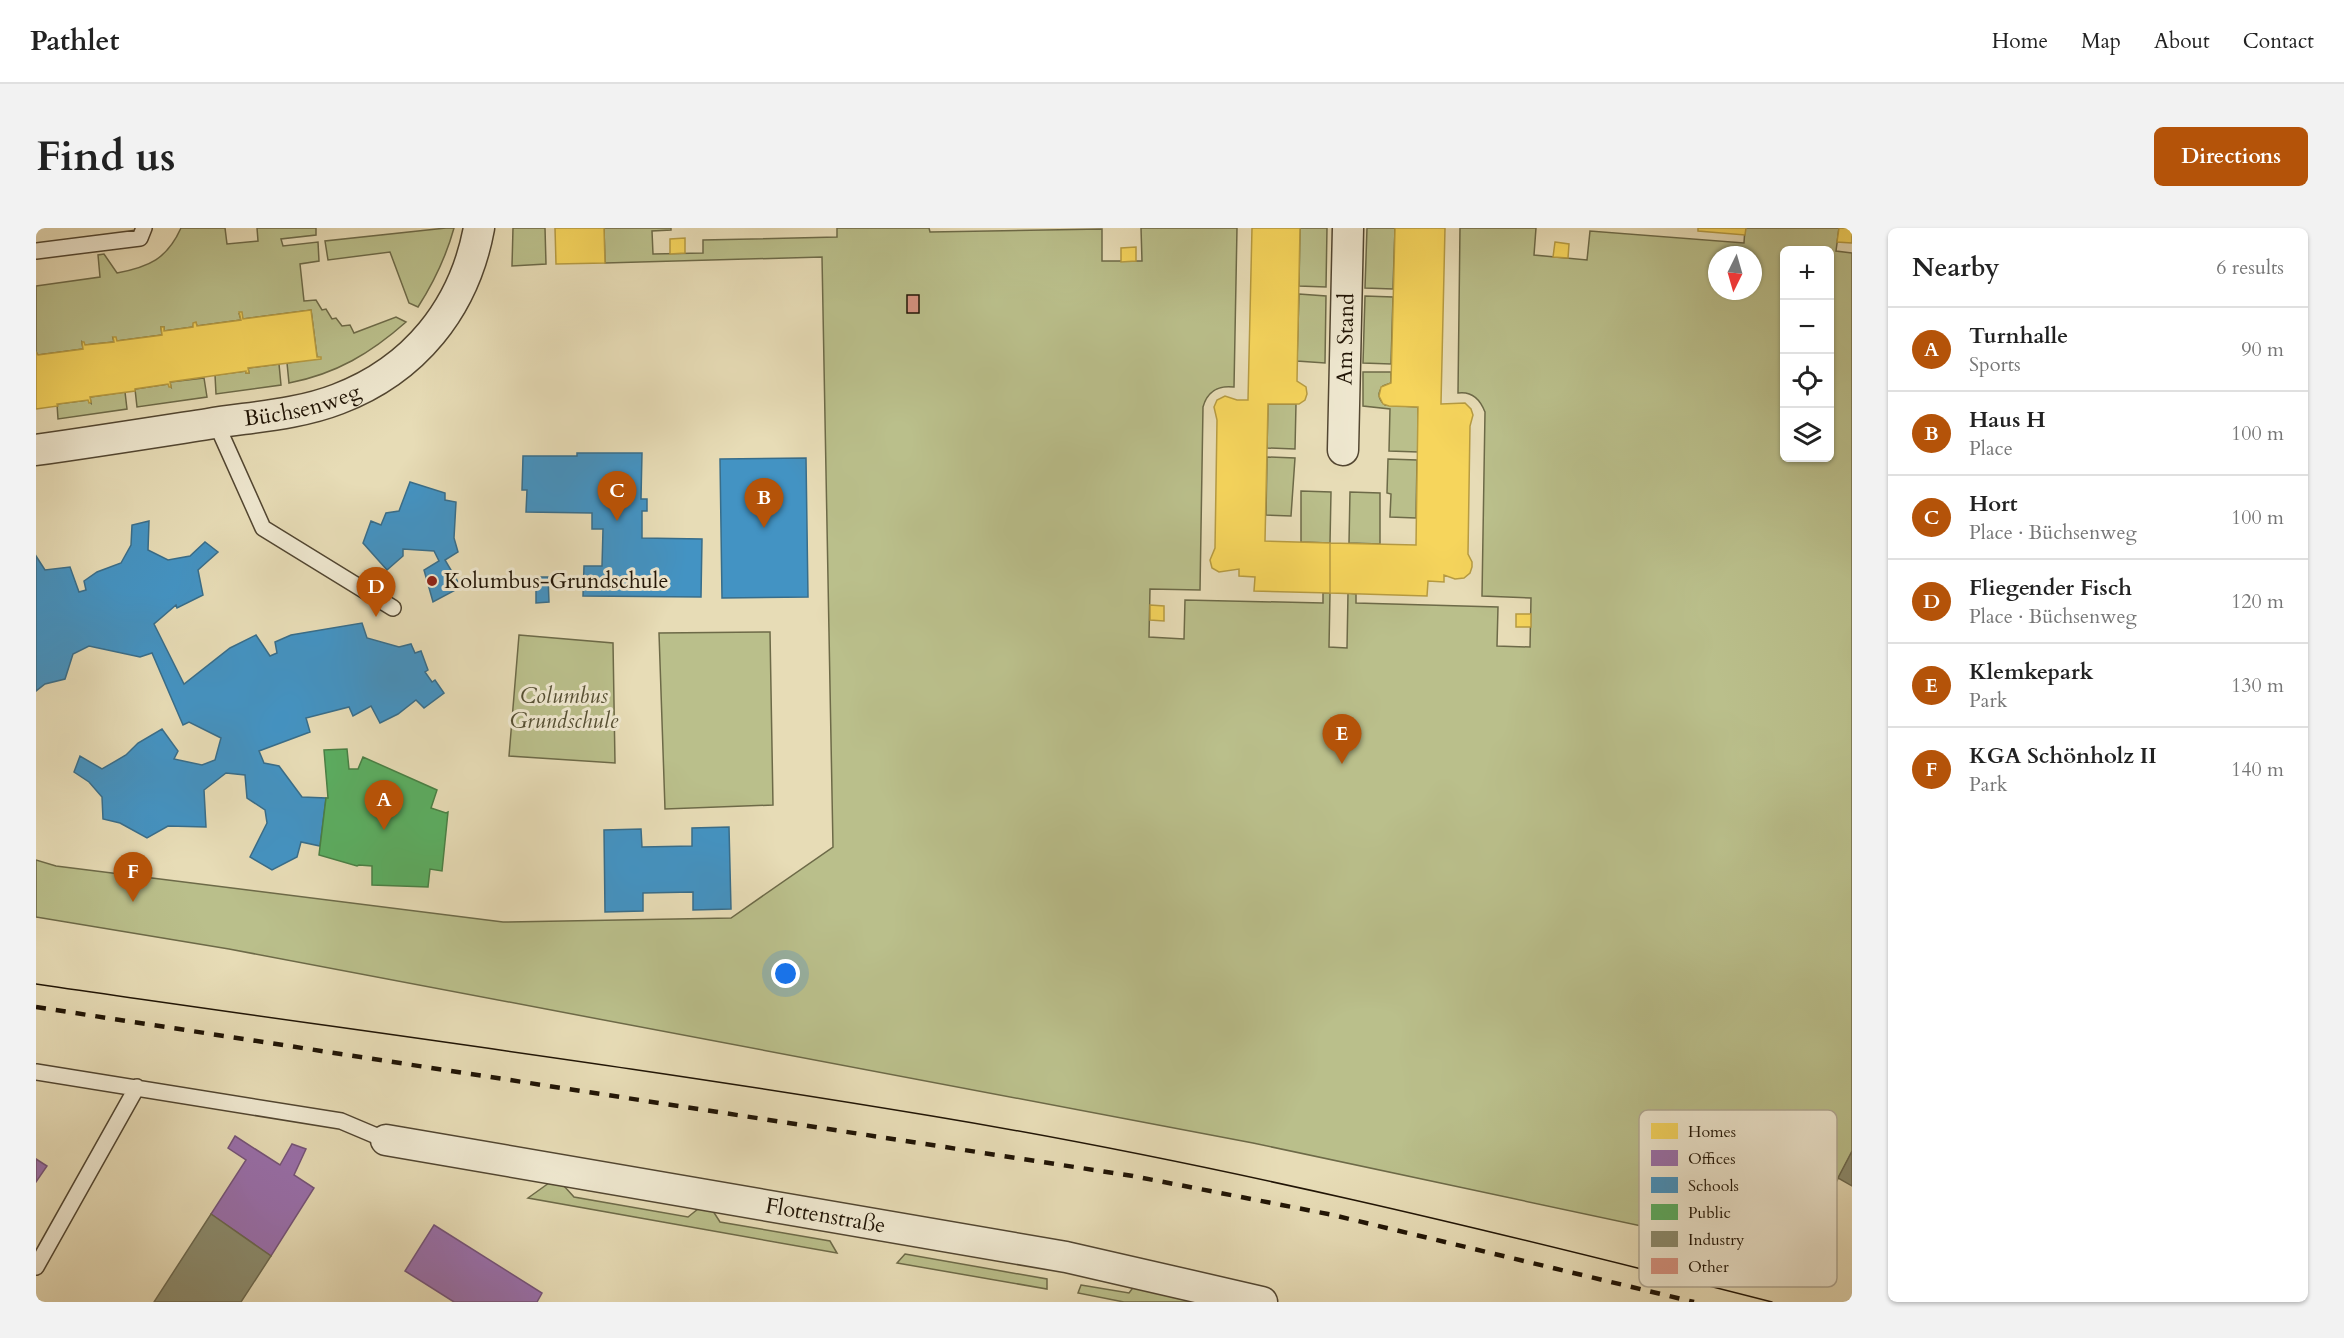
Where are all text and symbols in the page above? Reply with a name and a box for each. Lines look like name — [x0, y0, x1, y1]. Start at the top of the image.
text: Pathlet — [30, 22, 119, 60]
text: Home — [1992, 27, 2048, 56]
text: Map — [2081, 27, 2121, 56]
text: About — [2154, 27, 2210, 56]
text: Contact — [2243, 27, 2314, 56]
button: Directions — [2154, 127, 2308, 186]
text: Find us — [36, 128, 176, 185]
north arrow — [1708, 246, 1762, 300]
map controls — [1780, 246, 1834, 462]
button: + — [1780, 246, 1834, 300]
text: Nearby — [1912, 250, 2000, 285]
text: 6 results — [2216, 254, 2284, 281]
street label: Am Stand — [1329, 292, 1362, 385]
button: − — [1780, 300, 1834, 354]
text: Turnhalle — [1969, 321, 2068, 351]
text: A — [1924, 336, 1939, 363]
text: 90 m — [2241, 336, 2284, 363]
text: Sports — [1969, 351, 2021, 378]
button: locate — [1780, 354, 1834, 408]
street label: Büchsenweg — [242, 376, 366, 434]
text: Haus H — [1969, 405, 2046, 435]
button: layers — [1780, 408, 1834, 462]
text: B — [1924, 420, 1939, 447]
text: 100 m — [2231, 420, 2284, 447]
text: Place — [1969, 435, 2013, 462]
pin: C — [598, 472, 636, 521]
pin: B — [744, 478, 784, 528]
text: Hort — [1969, 489, 2018, 519]
text: C — [1924, 504, 1939, 531]
text: 100 m — [2231, 504, 2284, 531]
text: Place · Büchsenweg — [1969, 519, 2137, 546]
place label: Kolumbus-Grundschule — [444, 566, 668, 596]
pin: D — [356, 568, 396, 617]
text: Fliegender Fisch — [1969, 573, 2132, 603]
marker: Kolumbus-Grundschule — [425, 574, 439, 588]
text: D — [1923, 588, 1940, 615]
text: 120 m — [2231, 588, 2284, 615]
text: Place · Büchsenweg — [1969, 603, 2137, 630]
text: Klemkepark — [1969, 657, 2093, 687]
text: E — [1925, 672, 1938, 699]
text: 130 m — [2231, 672, 2284, 699]
park label: Columbus Grundschule — [510, 681, 619, 736]
text: Park — [1969, 687, 2007, 714]
pin: E — [1322, 714, 1362, 764]
text: KGA Schönholz II — [1969, 741, 2157, 771]
text: F — [1926, 756, 1937, 783]
text: 140 m — [2231, 756, 2284, 783]
text: Park — [1969, 771, 2007, 798]
pin: A — [364, 780, 404, 830]
pin: F — [114, 852, 152, 902]
your location — [771, 959, 800, 988]
legend — [1639, 1110, 1837, 1287]
text: Homes — [1688, 1121, 1736, 1143]
text: Offices — [1688, 1148, 1736, 1170]
text: Schools — [1688, 1175, 1739, 1197]
street label: Flottenstraße — [763, 1191, 888, 1241]
text: Public — [1688, 1202, 1731, 1224]
text: Industry — [1688, 1229, 1745, 1251]
text: Other — [1688, 1256, 1729, 1278]

